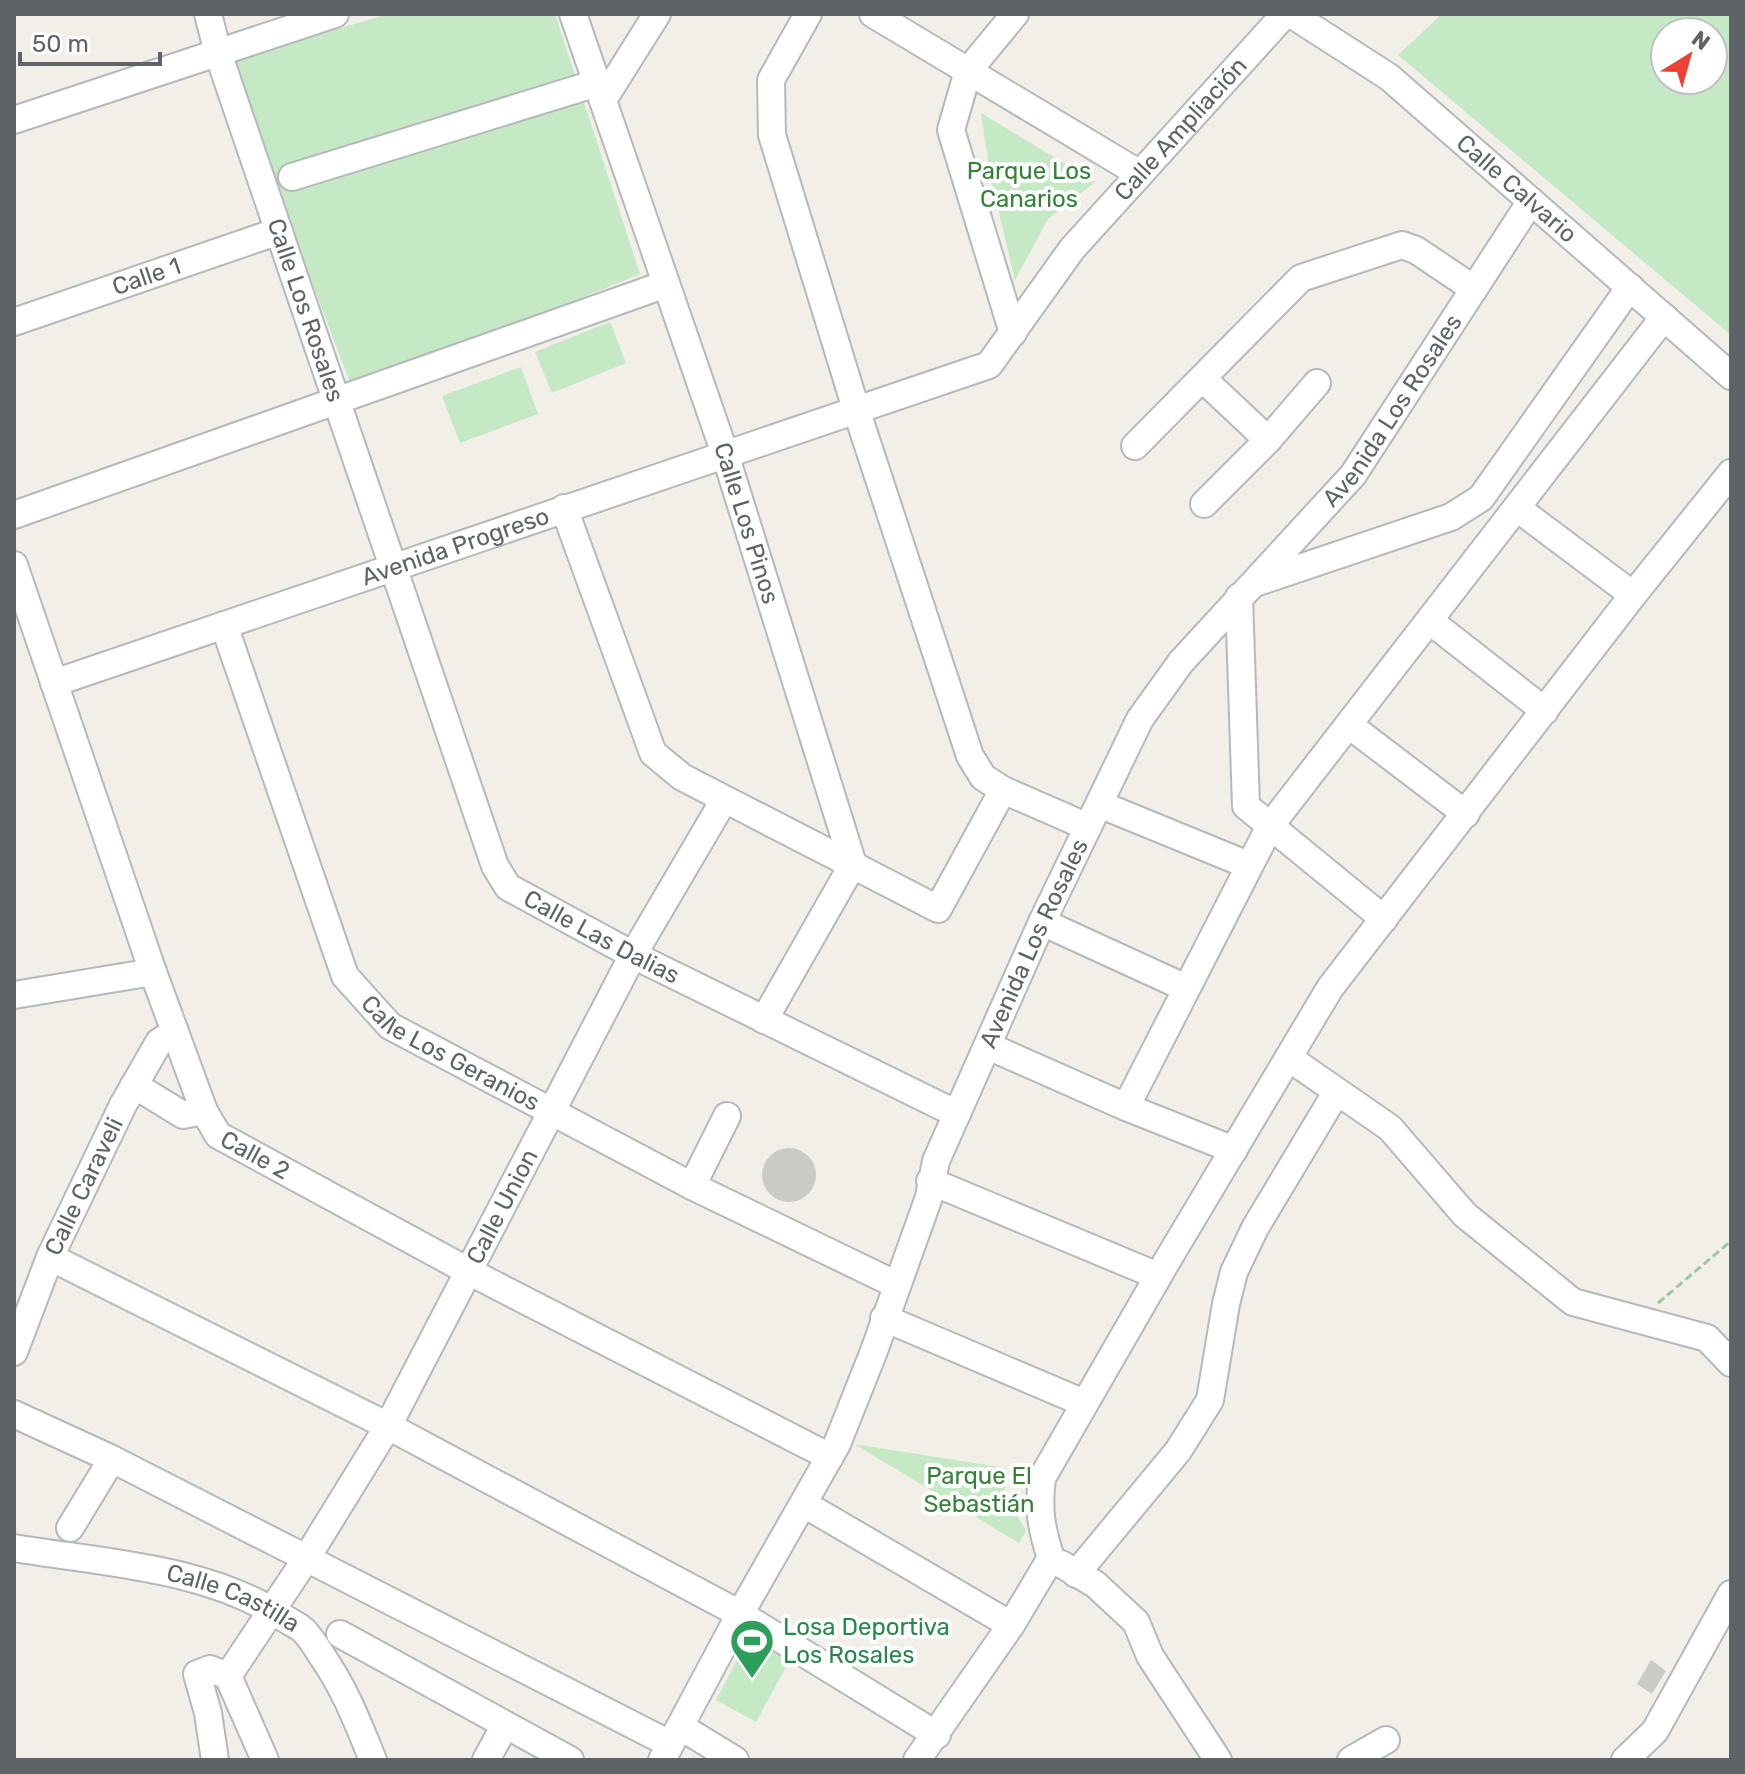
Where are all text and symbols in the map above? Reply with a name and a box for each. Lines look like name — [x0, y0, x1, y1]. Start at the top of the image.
scale bar — [20, 16, 160, 66]
north arrow — [1649, 16, 1729, 96]
text: N — [1686, 25, 1715, 56]
text: 50 m — [32, 30, 89, 58]
street label: Calle Ampliación — [1109, 52, 1253, 207]
street label: Calle Calvario — [1451, 129, 1582, 249]
park label: Parque Los Canarios — [967, 157, 1091, 213]
street label: Calle Los Rosales — [261, 215, 350, 406]
street label: Calle 1 — [109, 252, 184, 301]
street label: Avenida Los Rosales — [1317, 309, 1468, 513]
street label: Calle Los Pinos — [708, 439, 785, 607]
street label: Avenida Progreso — [358, 502, 553, 591]
street label: Avenida Los Rosales — [974, 834, 1094, 1052]
street label: Calle Las Dalias — [519, 884, 684, 990]
street label: Calle Los Geranios — [355, 990, 544, 1117]
street label: Calle Caraveli — [39, 1113, 129, 1260]
street label: Calle 2 — [216, 1125, 294, 1185]
street label: Calle Union — [461, 1144, 544, 1269]
park label: Parque El Sebastián — [923, 1462, 1035, 1518]
street label: Calle Castilla — [164, 1559, 304, 1638]
place label: Losa Deportiva Los Rosales — [783, 1613, 950, 1669]
sports icon: Losa Deportiva Los Rosales — [728, 1617, 776, 1680]

